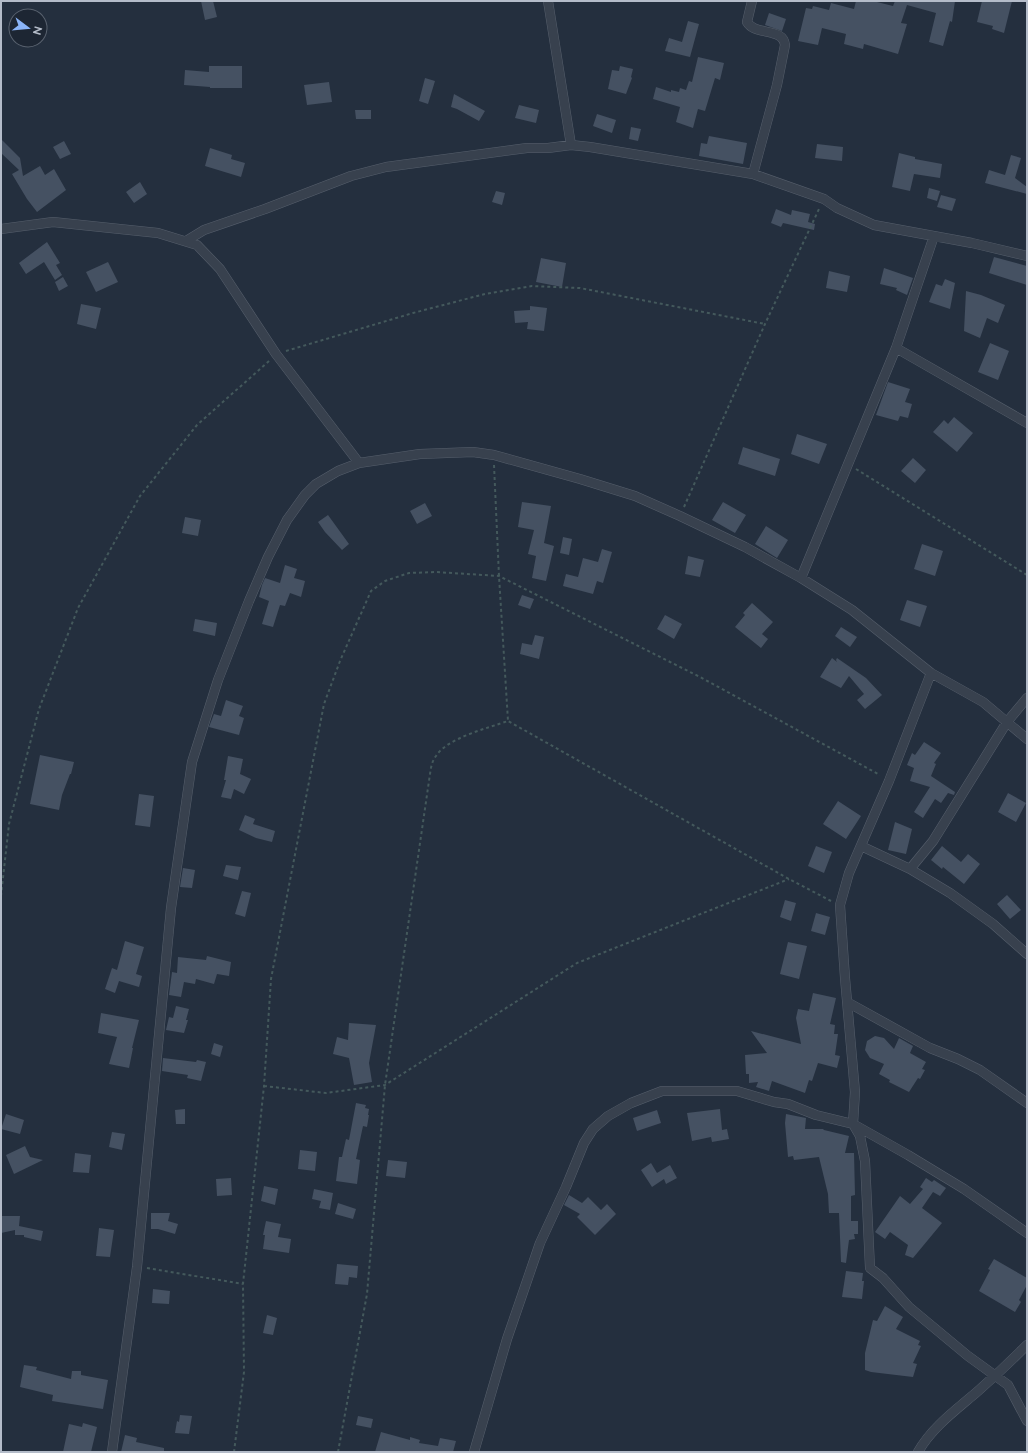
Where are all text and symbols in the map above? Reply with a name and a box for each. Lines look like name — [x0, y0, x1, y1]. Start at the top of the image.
north arrow — [8, 8, 48, 48]
text: N — [30, 25, 45, 36]

